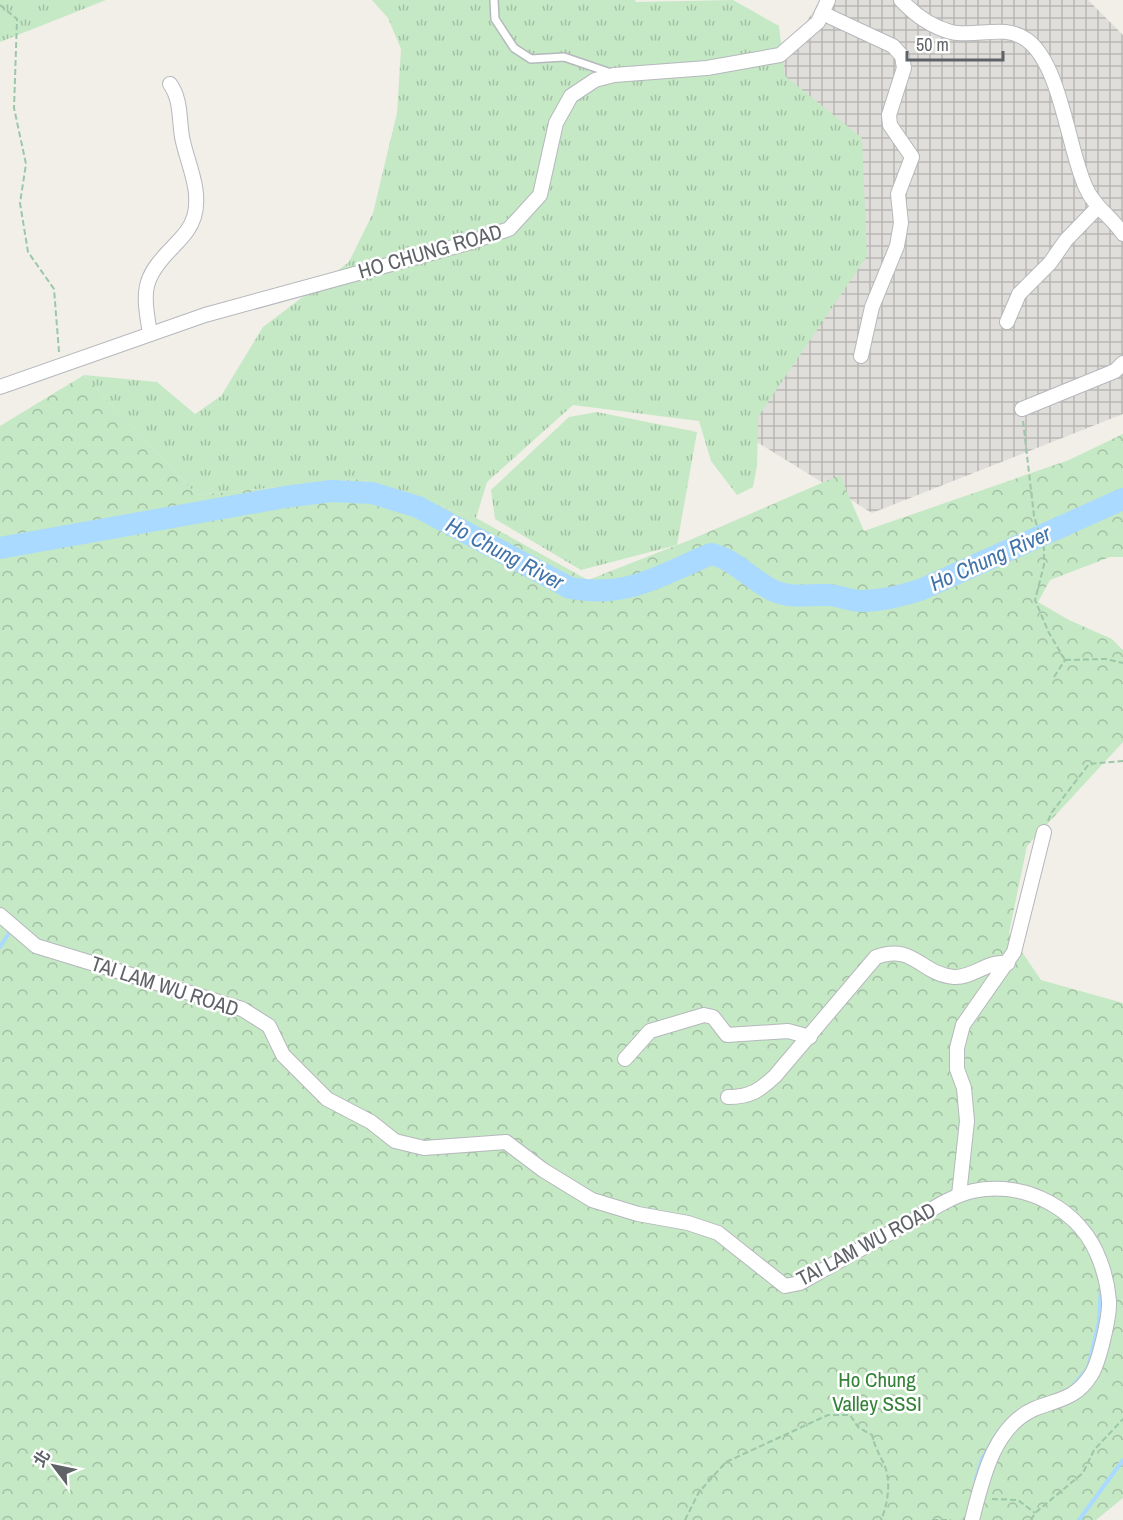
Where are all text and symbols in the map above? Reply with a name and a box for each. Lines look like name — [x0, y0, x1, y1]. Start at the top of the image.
scale bar — [907, 24, 1003, 62]
text: 50 m — [916, 32, 949, 57]
street label: HO CHUNG ROAD — [355, 217, 505, 285]
water label: Ho Chung River — [441, 509, 570, 597]
water label: Ho Chung River — [925, 518, 1056, 598]
street label: TAI LAM WU ROAD — [87, 948, 243, 1024]
street label: TAI LAM WU ROAD — [791, 1195, 941, 1293]
park label: Ho Chung Valley SSSI — [832, 1365, 922, 1418]
north arrow — [24, 1436, 84, 1496]
text: 北 — [28, 1445, 55, 1471]

